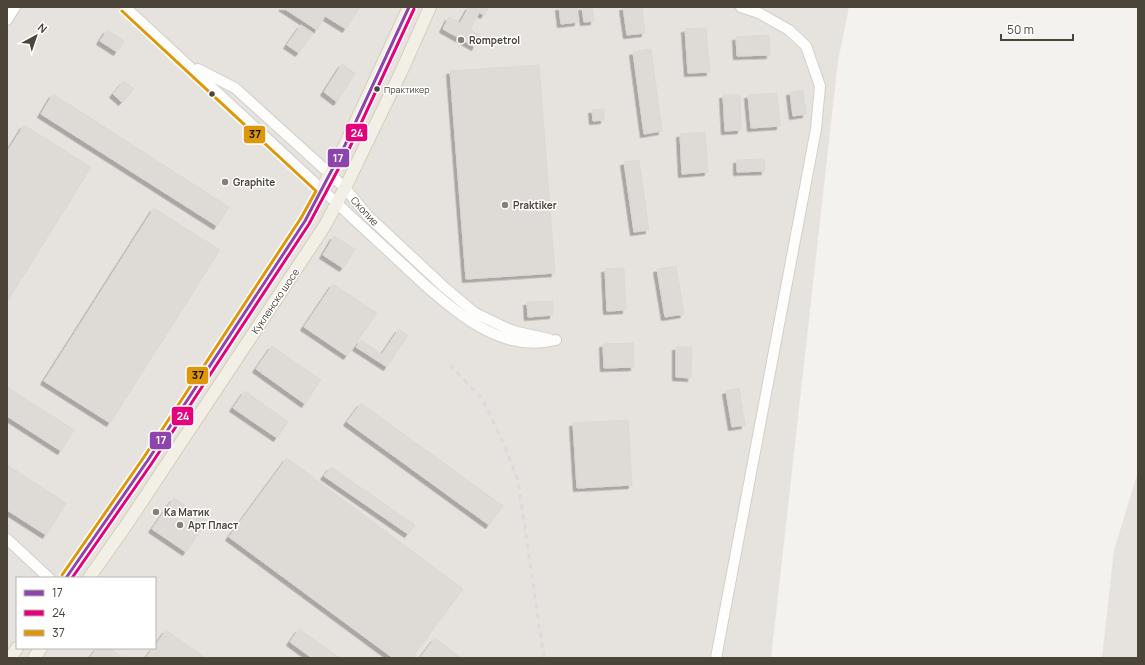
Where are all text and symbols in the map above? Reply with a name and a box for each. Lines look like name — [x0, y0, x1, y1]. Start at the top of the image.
north arrow — [16, 16, 56, 56]
scale bar — [1001, 16, 1073, 42]
text: N — [35, 20, 51, 36]
text: 50 m — [1007, 21, 1034, 38]
place label: Rompetrol — [469, 33, 520, 47]
marker: Rompetrol — [456, 35, 466, 45]
place label: Практикер — [384, 83, 430, 96]
marker: Практикер — [372, 84, 382, 94]
unlabelled marker — [207, 89, 217, 99]
line badge: 24 — [345, 123, 368, 142]
line badge: 37 — [243, 125, 266, 144]
text: 24 — [350, 125, 364, 140]
text: 37 — [249, 126, 261, 141]
line badge: 17 — [327, 148, 350, 168]
text: 17 — [333, 150, 343, 165]
place label: Graphite — [233, 175, 275, 189]
marker: Graphite — [220, 177, 230, 187]
street label: Скопие — [348, 193, 382, 229]
place label: Praktiker — [513, 198, 557, 212]
marker: Praktiker — [500, 200, 510, 210]
street label: Кукленско шосе — [248, 265, 302, 337]
line badge: 37 — [186, 366, 209, 385]
text: 37 — [192, 367, 204, 382]
line badge: 24 — [171, 406, 194, 426]
text: 24 — [176, 408, 190, 423]
line badge: 17 — [149, 431, 172, 450]
text: 17 — [156, 432, 166, 447]
place label: Ка Матик — [164, 505, 210, 519]
marker: Ка Матик — [151, 507, 161, 517]
place label: Арт Пласт — [188, 518, 239, 532]
marker: Арт Пласт — [175, 520, 185, 530]
legend — [16, 577, 156, 649]
text: 17 — [52, 584, 63, 601]
text: 24 — [52, 604, 66, 621]
text: 37 — [52, 624, 65, 641]

